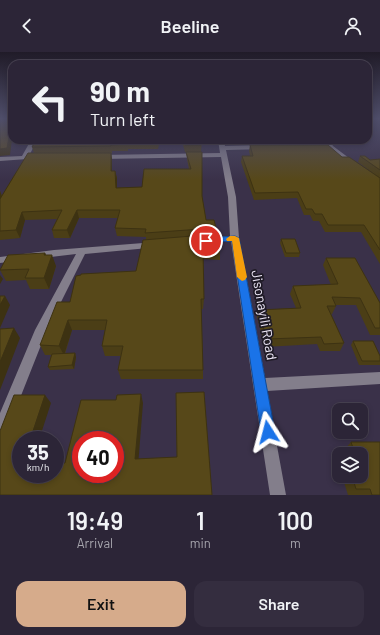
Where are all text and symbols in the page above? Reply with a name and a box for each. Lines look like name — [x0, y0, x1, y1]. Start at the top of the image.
icon: back — [16, 15, 38, 37]
text: Beeline — [160, 15, 220, 37]
icon: person — [342, 15, 364, 37]
text: 90 m — [90, 74, 150, 108]
icon: left — [24, 76, 76, 128]
text: Turn left — [90, 108, 156, 130]
pin — [189, 224, 223, 258]
icon: arrive — [195, 230, 217, 252]
street label: Jisonayili Road — [248, 269, 281, 361]
map controls — [332, 403, 368, 483]
button: search — [332, 403, 368, 439]
position arrow — [247, 411, 289, 453]
speed limit sign: 40 — [72, 431, 124, 483]
text: 35 — [27, 440, 49, 464]
button: layers — [332, 447, 368, 483]
text: km/h — [27, 461, 49, 473]
text: 19:49 — [67, 506, 123, 535]
text: 1 — [196, 506, 205, 535]
text: 100 — [278, 506, 313, 535]
text: Arrival — [77, 535, 113, 551]
text: min — [190, 535, 211, 551]
text: m — [290, 535, 301, 551]
button: Exit — [16, 581, 186, 627]
button: Share — [194, 581, 364, 627]

